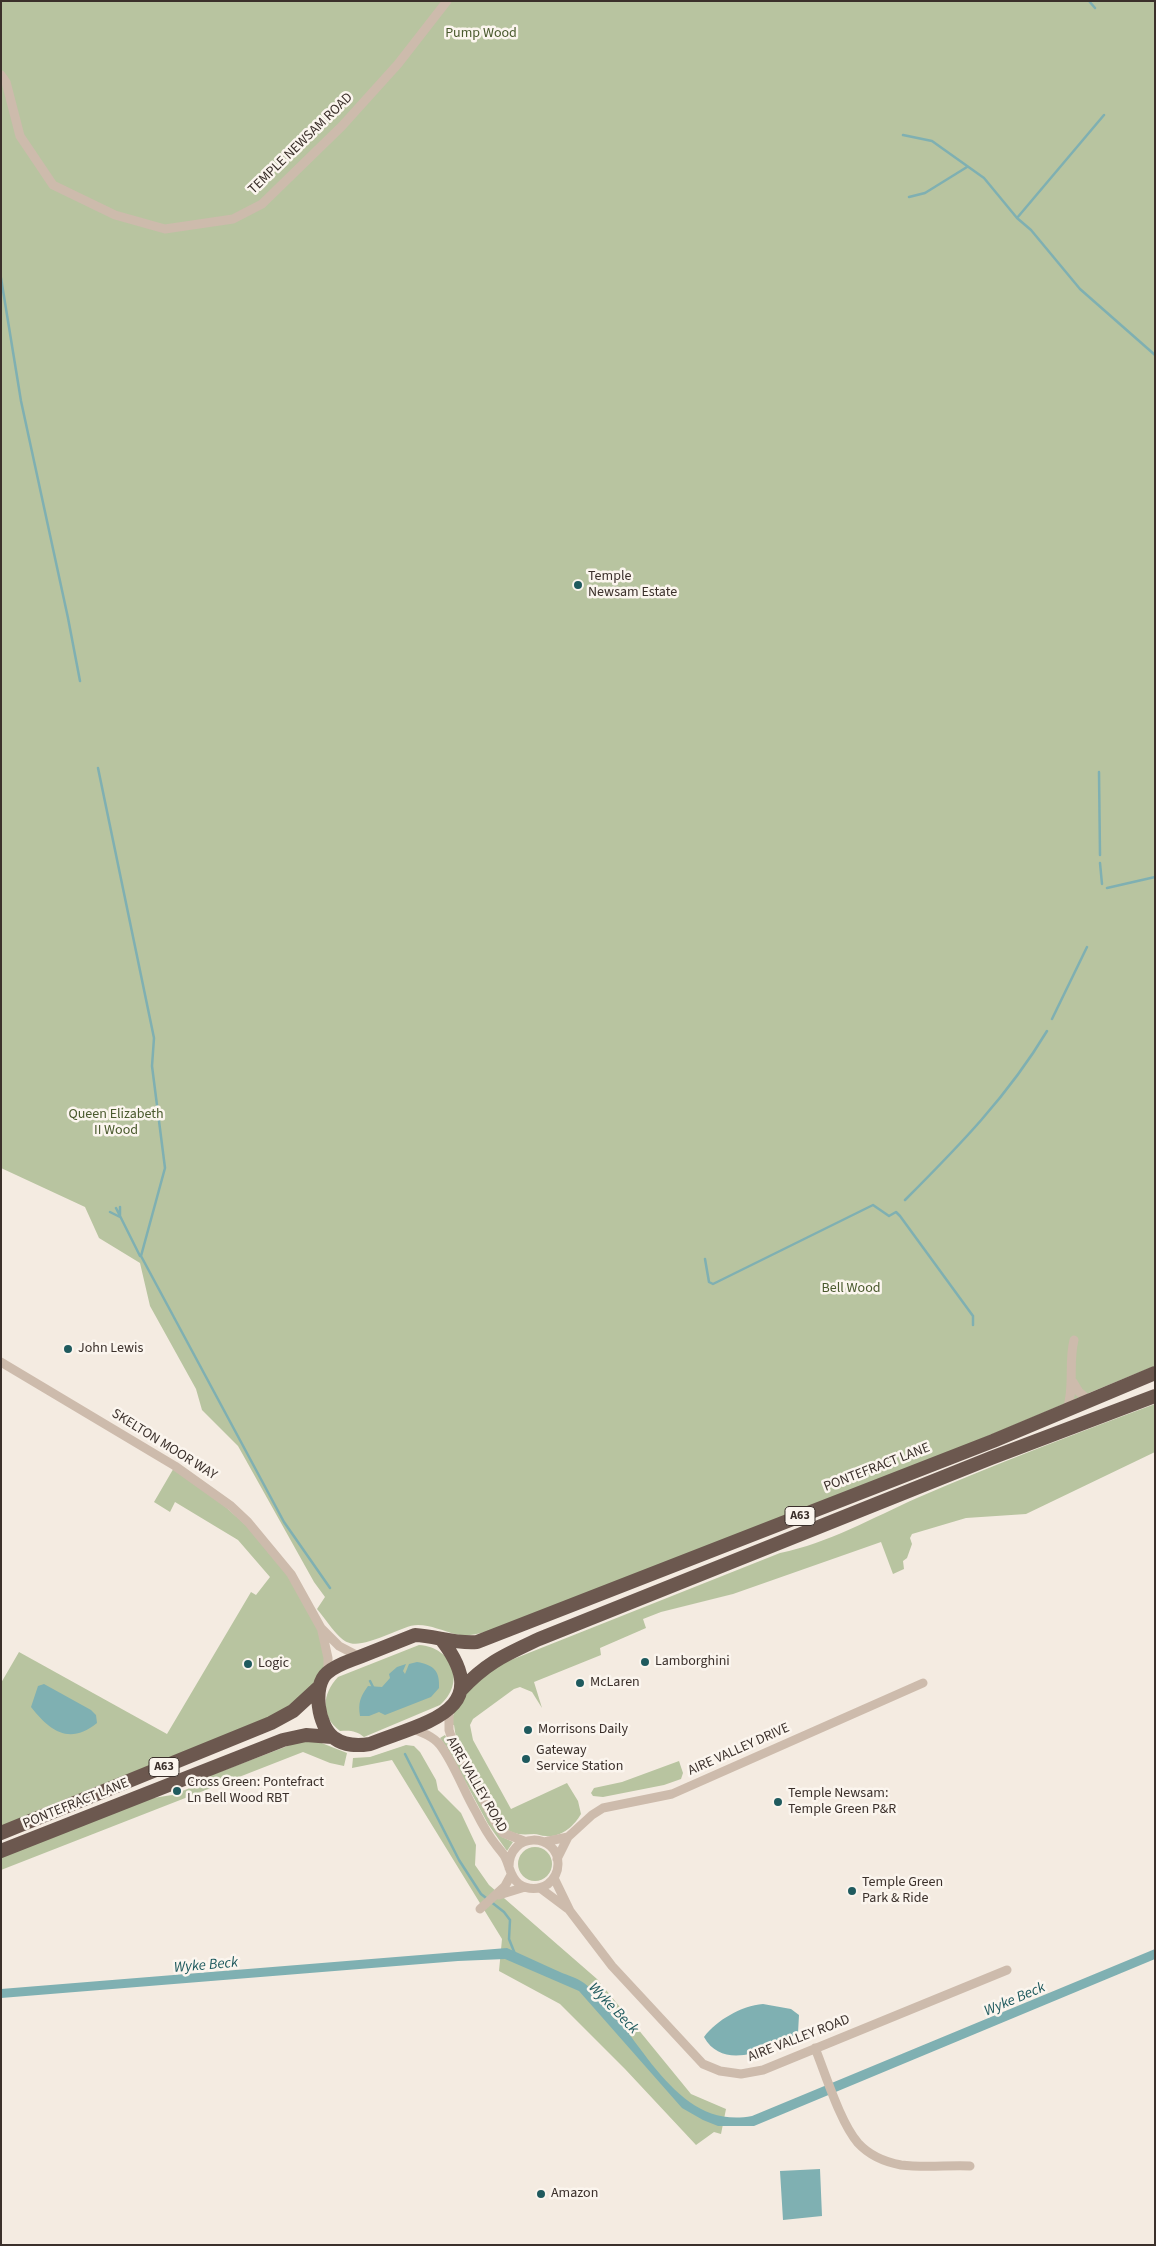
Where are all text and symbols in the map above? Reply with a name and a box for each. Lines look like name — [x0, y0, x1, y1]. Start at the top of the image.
park label: Pump Wood — [445, 26, 517, 42]
street label: TEMPLE NEWSAM ROAD — [245, 90, 357, 198]
place label: Temple Newsam Estate — [588, 569, 677, 602]
marker: Temple Newsam Estate — [572, 579, 584, 591]
park label: Queen Elizabeth II Wood — [68, 1107, 164, 1140]
park label: Bell Wood — [821, 1281, 881, 1297]
place label: John Lewis — [78, 1341, 143, 1357]
marker: John Lewis — [62, 1343, 74, 1355]
street label: SKELTON MOOR WAY — [108, 1406, 220, 1484]
street label: PONTEFRACT LANE — [822, 1440, 932, 1496]
road number: A63 — [785, 1506, 815, 1525]
place label: Lamborghini — [655, 1654, 730, 1670]
place label: Logic — [258, 1656, 289, 1672]
marker: Lamborghini — [639, 1656, 651, 1668]
marker: Logic — [242, 1658, 254, 1670]
place label: McLaren — [590, 1675, 640, 1691]
marker: McLaren — [574, 1677, 586, 1689]
street label: AIRE VALLEY DRIVE — [686, 1720, 792, 1780]
place label: Morrisons Daily — [538, 1722, 628, 1738]
marker: Morrisons Daily — [522, 1724, 534, 1736]
street label: AIRE VALLEY ROAD — [442, 1734, 510, 1836]
place label: Gateway Service Station — [536, 1743, 623, 1775]
marker: Gateway Service Station — [520, 1753, 532, 1765]
road number: A63 — [149, 1758, 179, 1776]
street label: PONTEFRACT LANE — [21, 1775, 131, 1833]
place label: Cross Green: Pontefract Ln Bell Wood RBT — [187, 1775, 324, 1808]
marker: Cross Green: Pontefract Ln Bell Wood RBT — [171, 1785, 183, 1797]
place label: Temple Newsam: Temple Green P&R — [788, 1786, 896, 1818]
marker: Temple Newsam: Temple Green P&R — [772, 1796, 784, 1808]
place label: Temple Green Park & Ride — [862, 1875, 943, 1908]
marker: Temple Green Park & Ride — [846, 1885, 858, 1897]
water label: Wyke Beck — [173, 1954, 239, 1978]
water label: Wyke Beck — [982, 1979, 1048, 2021]
water label: Wyke Beck — [584, 1980, 642, 2038]
street label: AIRE VALLEY ROAD — [746, 2012, 852, 2066]
place label: Amazon — [551, 2186, 598, 2202]
marker: Amazon — [535, 2188, 547, 2200]

